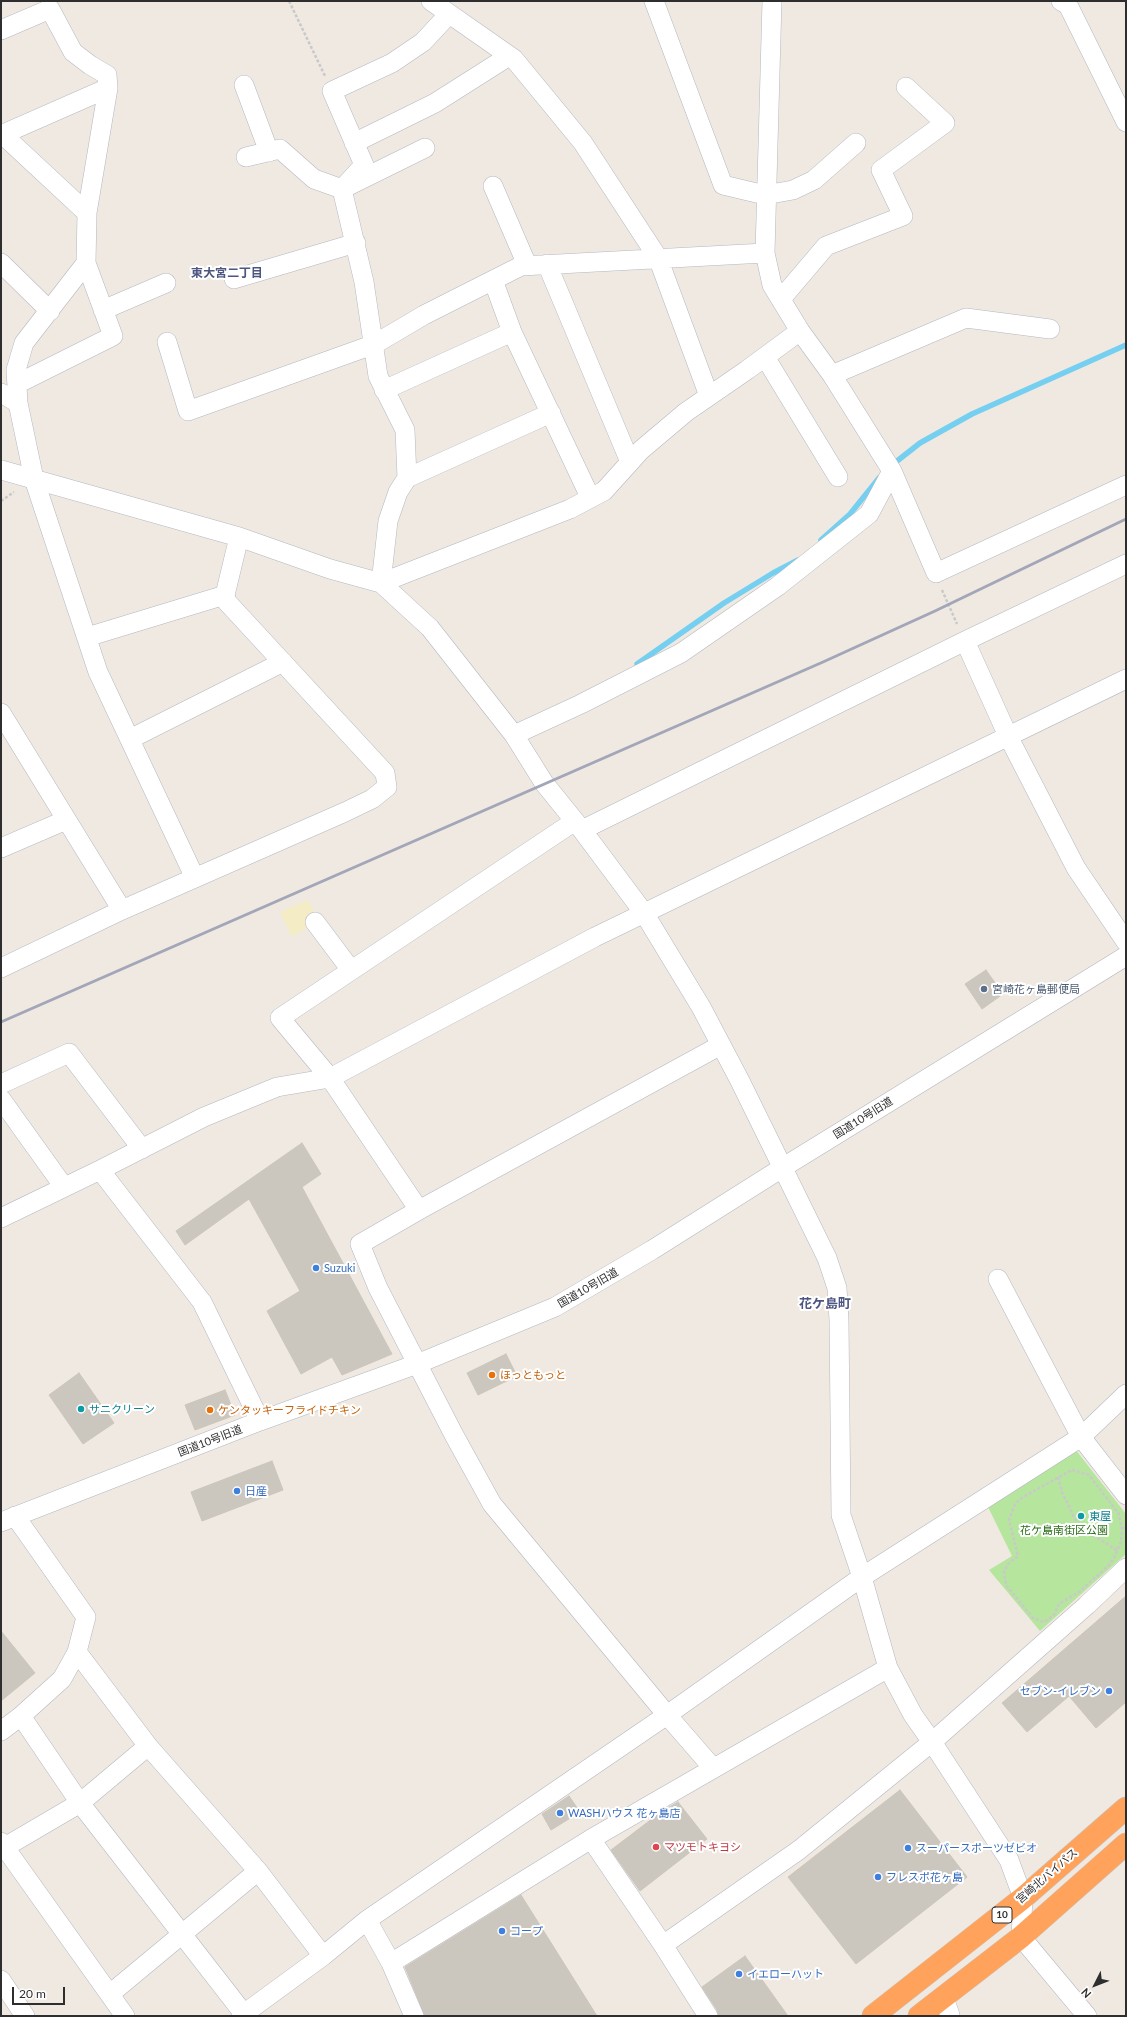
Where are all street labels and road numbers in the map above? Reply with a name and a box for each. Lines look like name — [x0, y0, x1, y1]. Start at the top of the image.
street label: 国道10号旧道 — [831, 1094, 895, 1142]
street label: 国道10号旧道 — [555, 1265, 621, 1311]
street label: 国道10号旧道 — [176, 1423, 244, 1459]
street label: 宮崎北バイパス — [1014, 1846, 1080, 1906]
road number: 10 — [992, 1907, 1012, 1923]

